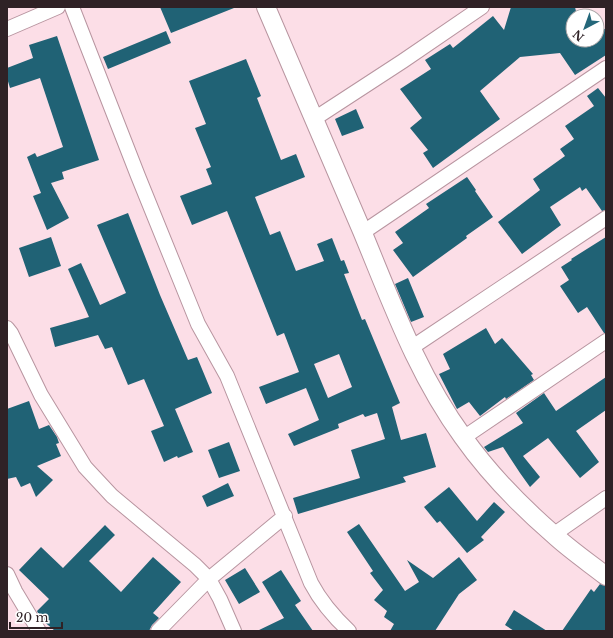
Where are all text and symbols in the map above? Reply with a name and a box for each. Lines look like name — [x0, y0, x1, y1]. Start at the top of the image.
north arrow — [565, 8, 605, 48]
text: N — [569, 26, 587, 44]
scale bar — [10, 604, 62, 630]
text: 20 m — [16, 610, 48, 625]

